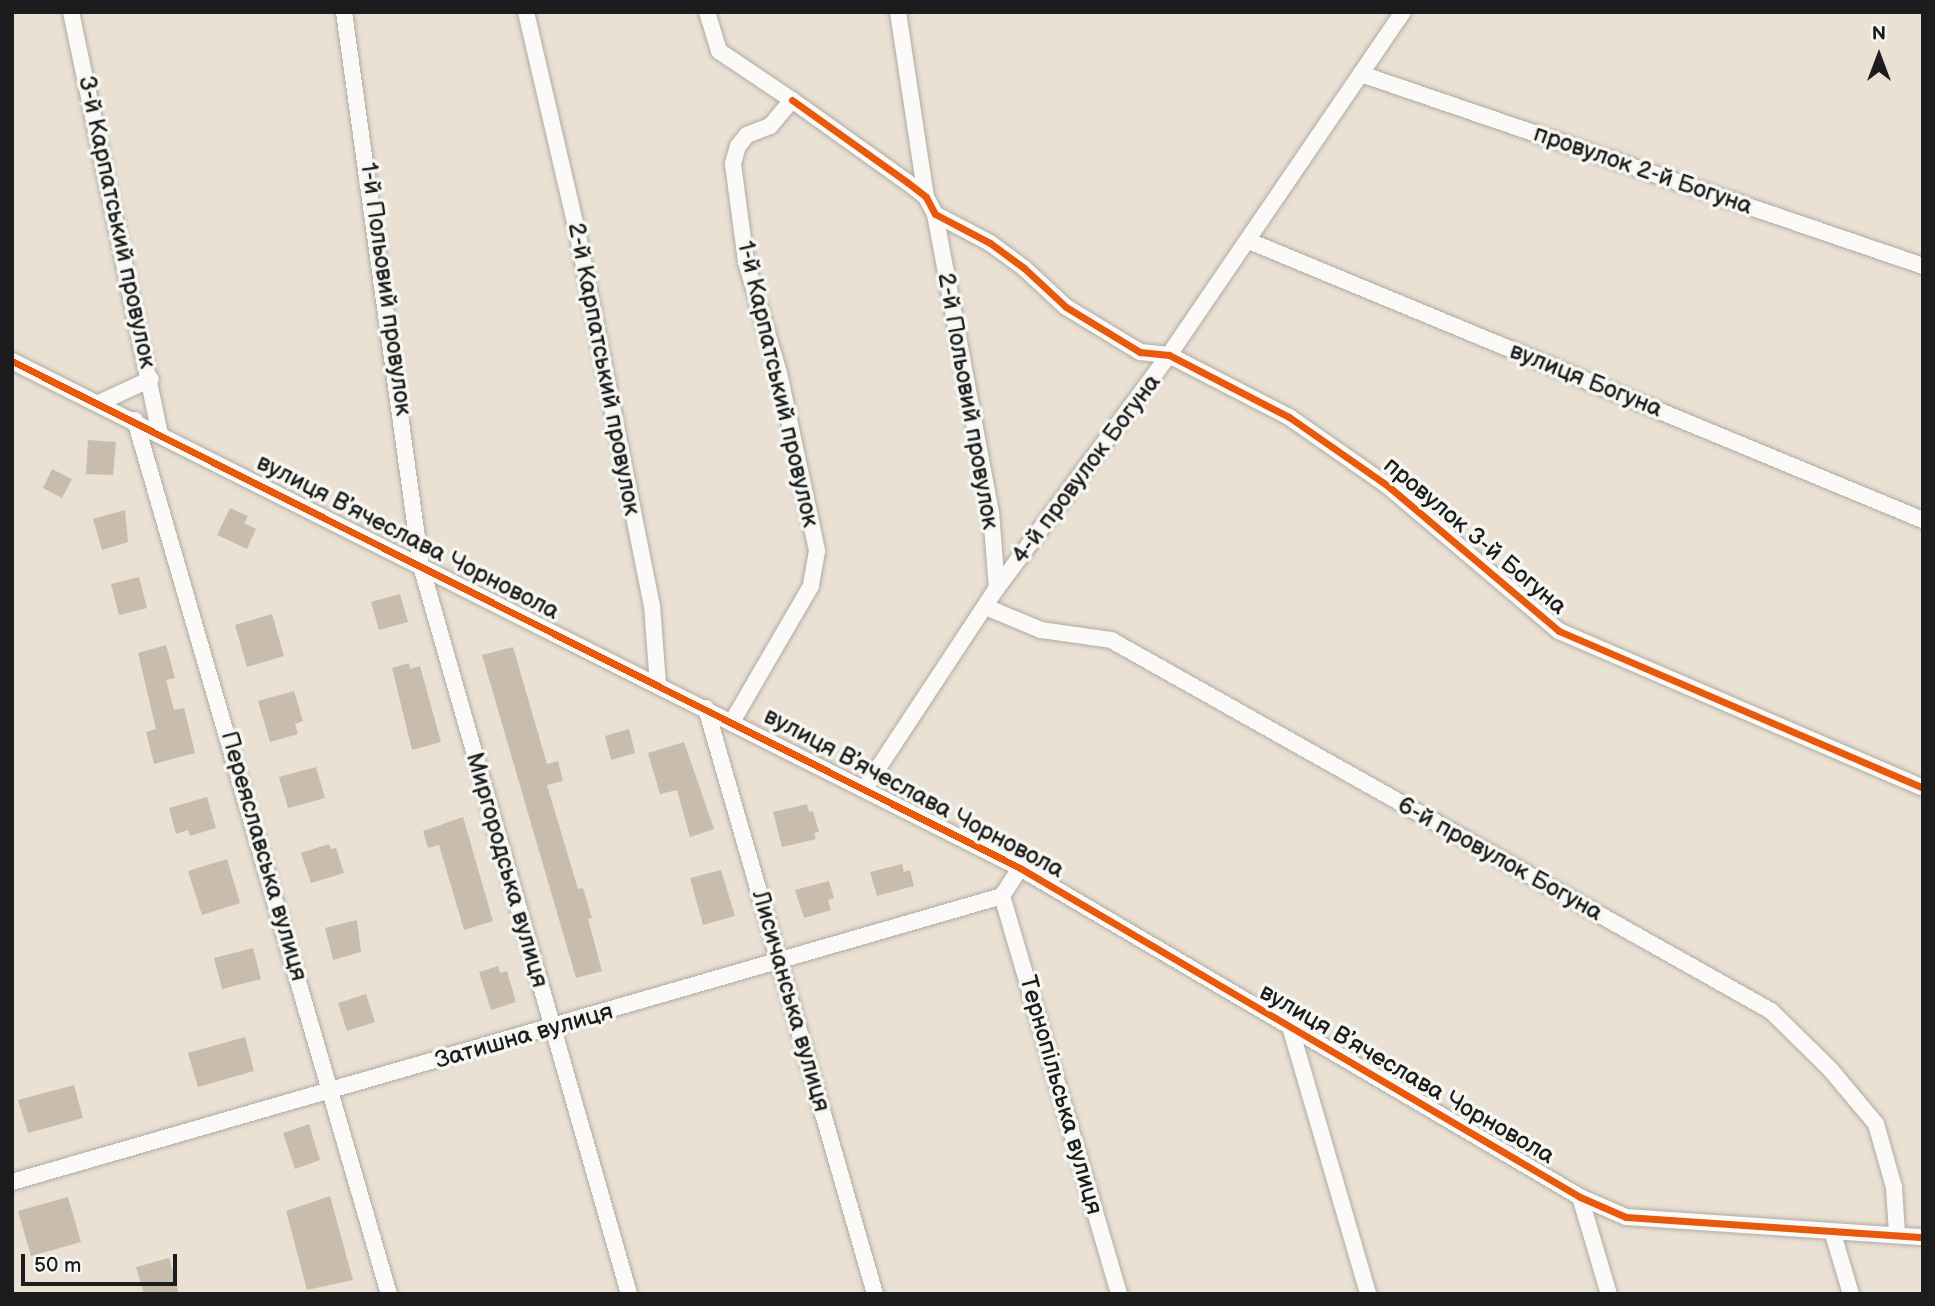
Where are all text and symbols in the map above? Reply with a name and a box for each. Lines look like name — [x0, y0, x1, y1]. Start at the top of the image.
north arrow — [1844, 21, 1914, 91]
text: N — [1872, 23, 1886, 46]
street label: 3-й Карпатський провулок — [72, 73, 162, 371]
street label: провулок 2-й Богуна — [1530, 119, 1756, 221]
street label: 1-й Польовий провулок — [354, 161, 418, 417]
street label: 2-й Карпатський провулок — [561, 220, 647, 518]
street label: 1-й Карпатський провулок — [731, 238, 825, 530]
street label: 2-й Польовий провулок — [931, 270, 1005, 532]
street label: вулиця Богуна — [1506, 336, 1666, 424]
street label: 4-й провулок Богуна — [1005, 369, 1167, 569]
street label: вулиця Вʼячеслава Чорновола — [252, 448, 564, 626]
street label: провулок 3-й Богуна — [1378, 451, 1572, 621]
street label: вулиця Вʼячеслава Чорновола — [759, 701, 1069, 885]
street label: Переяславська вулиця — [215, 728, 313, 984]
street label: Миргородська вулиця — [460, 749, 554, 991]
street label: 6-й провулок Богуна — [1392, 791, 1608, 927]
street label: Лисичанська вулиця — [746, 887, 836, 1115]
street label: Тернопільська вулиця — [1013, 972, 1109, 1218]
street label: вулиця Вʼячеслава Чорновола — [1254, 978, 1560, 1170]
street label: Затишна вулиця — [432, 997, 616, 1075]
scale bar — [24, 1240, 180, 1284]
text: 50 m — [34, 1253, 81, 1278]

